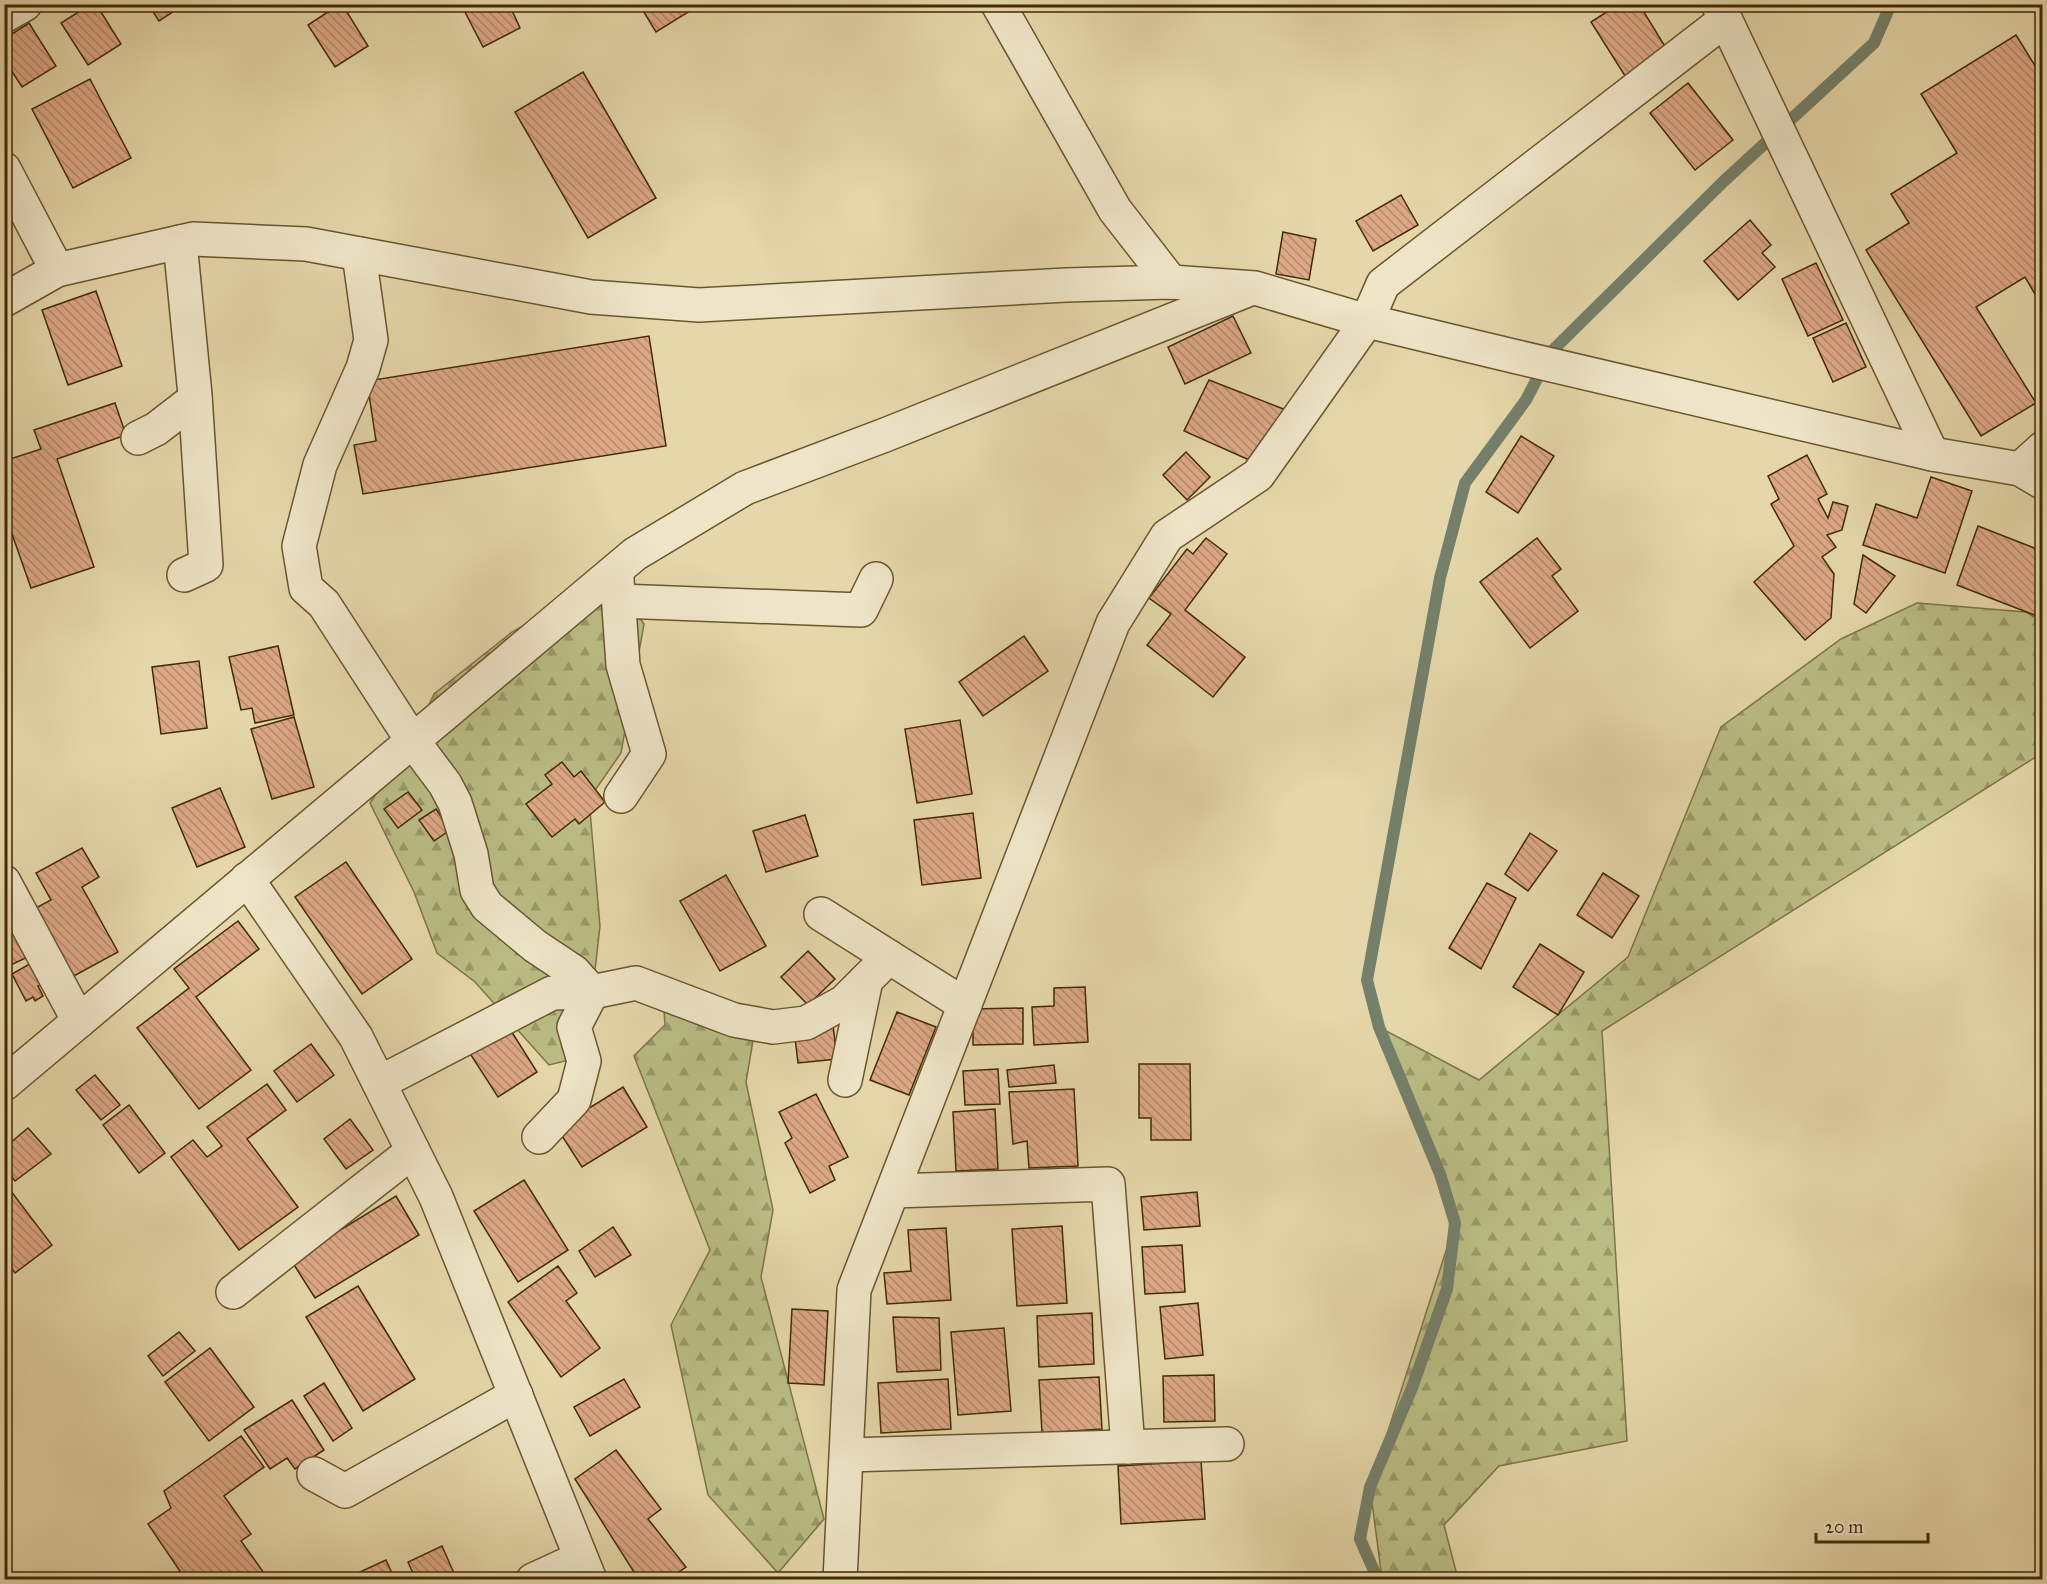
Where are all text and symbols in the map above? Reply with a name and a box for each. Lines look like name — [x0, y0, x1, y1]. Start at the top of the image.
scale bar — [1816, 1506, 1928, 1544]
text: 20 m — [1825, 1516, 1863, 1538]

